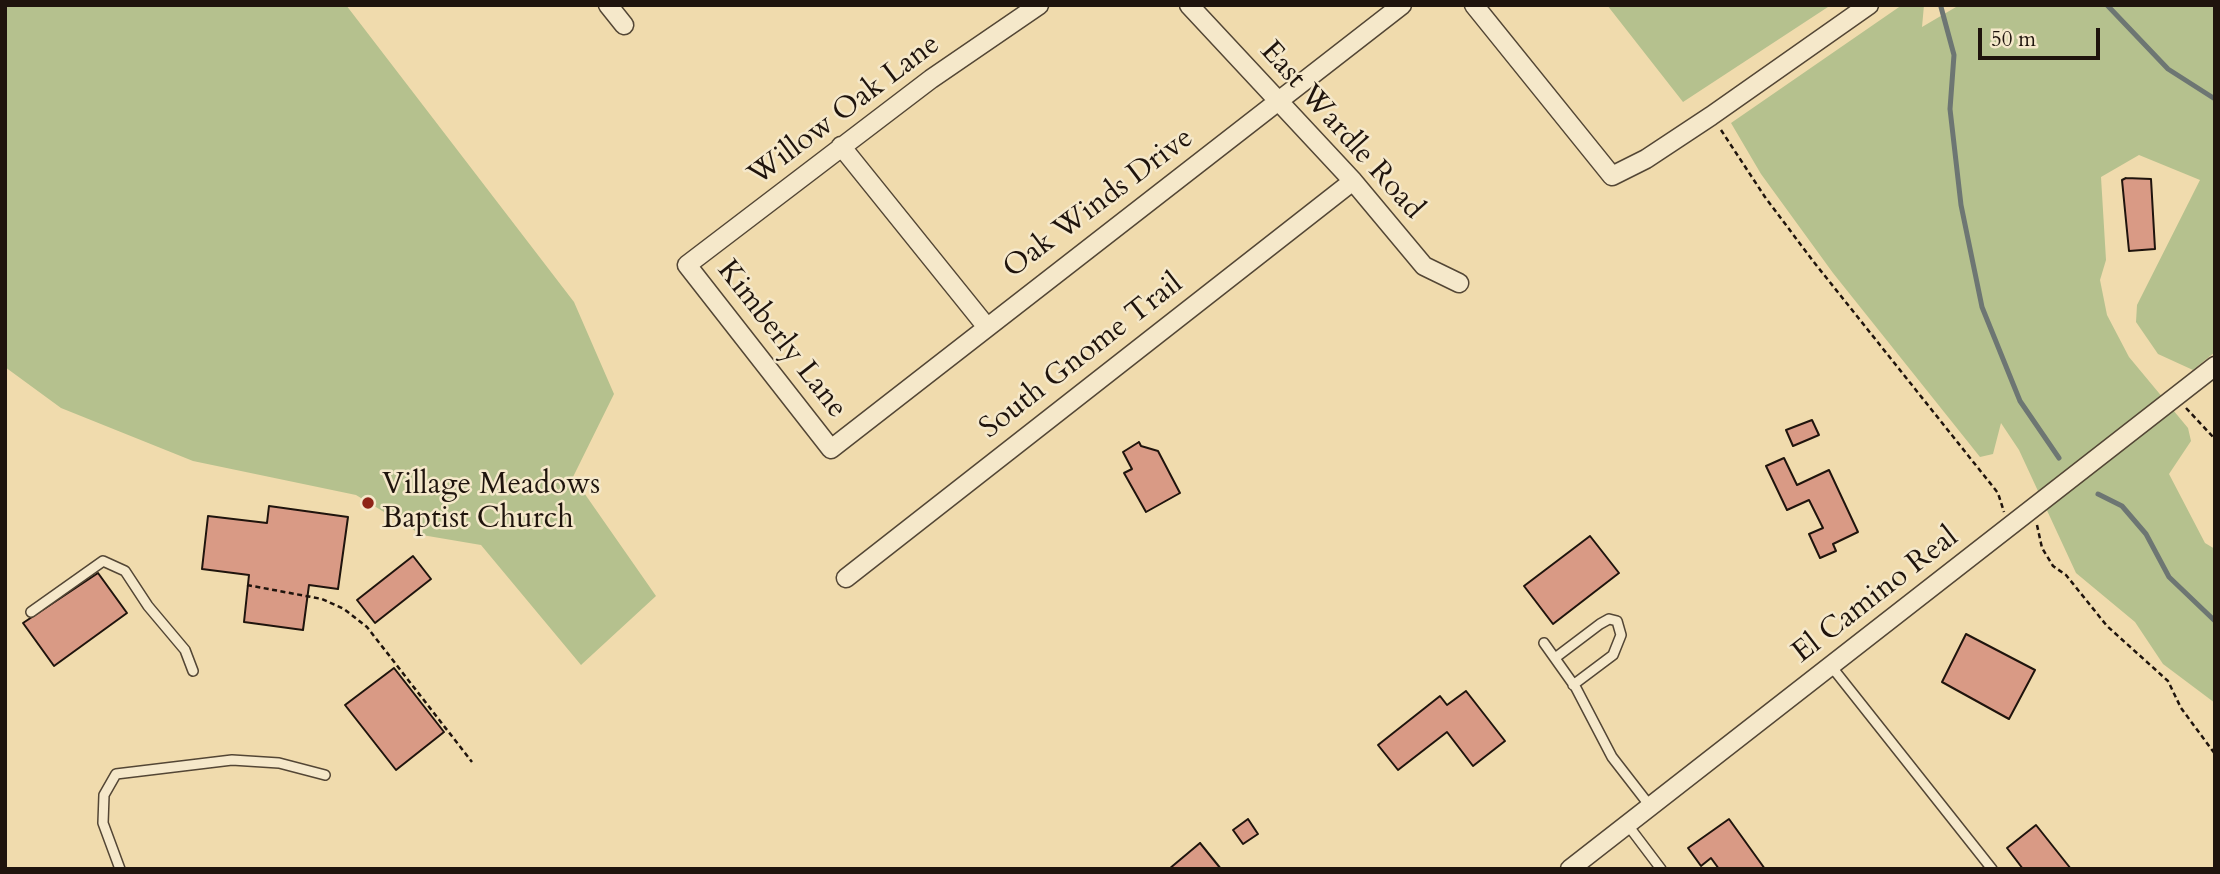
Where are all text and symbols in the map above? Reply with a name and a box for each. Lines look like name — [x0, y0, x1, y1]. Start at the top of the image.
scale bar — [1982, 14, 2104, 58]
text: 50 m — [1991, 25, 2036, 54]
street label: Willow Oak Lane — [742, 27, 948, 195]
street label: East Wardle Road — [1252, 34, 1430, 228]
street label: Oak Winds Drive — [997, 121, 1201, 287]
street label: Kimberly Lane — [708, 254, 854, 426]
street label: South Gnome Trail — [973, 267, 1191, 447]
place label: Village Meadows Baptist Church — [382, 468, 600, 538]
marker: Village Meadows Baptist Church — [360, 495, 376, 511]
street label: El Camino Real — [1786, 520, 1966, 672]

